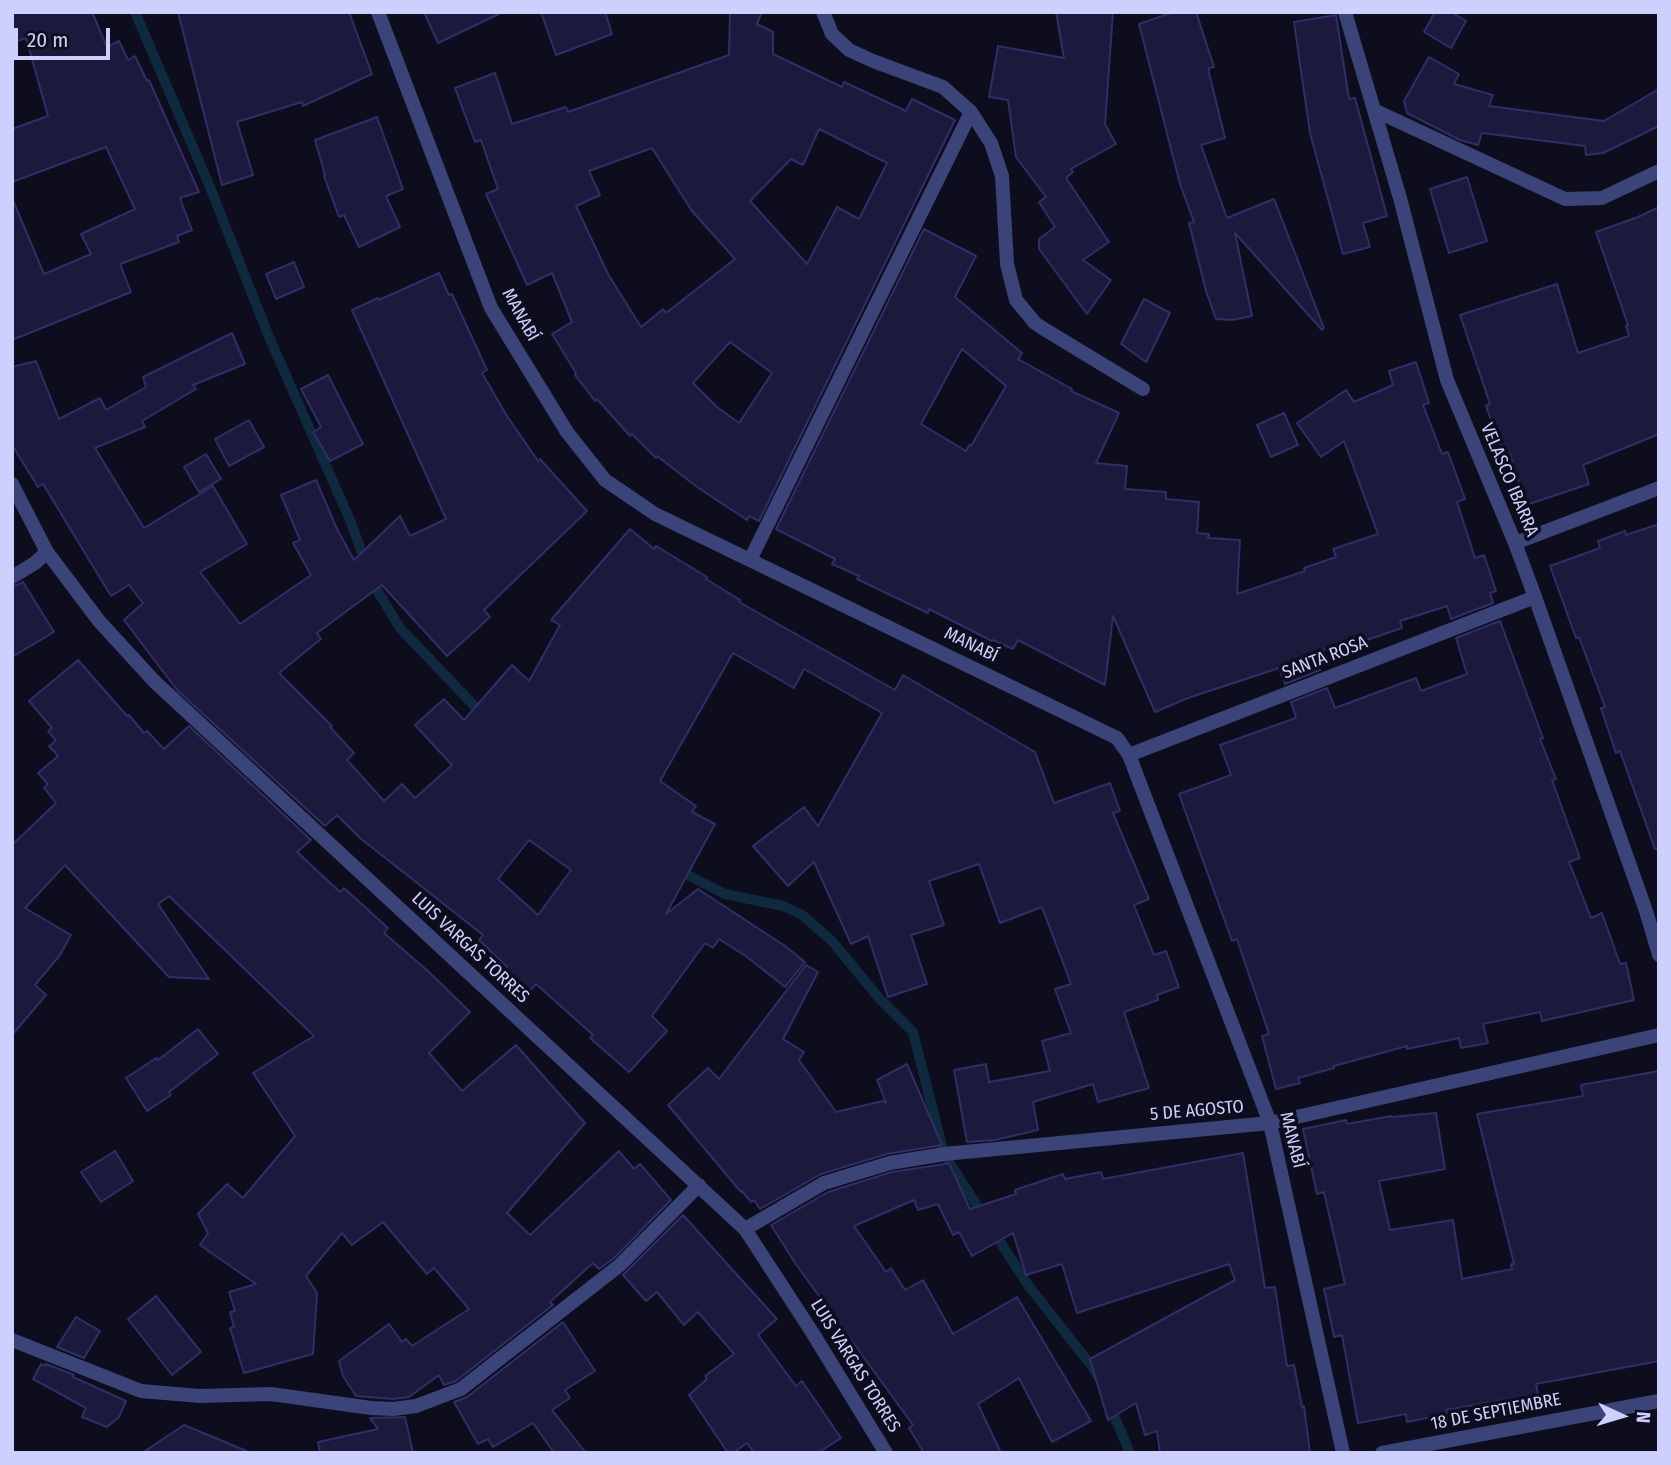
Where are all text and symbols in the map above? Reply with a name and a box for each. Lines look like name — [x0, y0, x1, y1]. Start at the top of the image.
scale bar — [18, 14, 114, 58]
text: 20 m — [27, 27, 68, 53]
street label: MANABÍ — [497, 285, 543, 345]
street label: VELASCO IBARRA — [1475, 420, 1543, 540]
street label: MANABÍ — [941, 623, 1001, 667]
street label: SANTA ROSA — [1279, 632, 1371, 684]
street label: LUIS VARGAS TORRES — [407, 888, 533, 1008]
street label: 5 DE AGOSTO — [1149, 1096, 1245, 1126]
street label: MANABÍ — [1275, 1110, 1309, 1170]
street label: LUIS VARGAS TORRES — [805, 1295, 905, 1437]
north arrow — [1587, 1381, 1657, 1451]
street label: 18 DE SEPTIEMBRE — [1429, 1389, 1563, 1435]
text: N — [1632, 1411, 1655, 1424]

